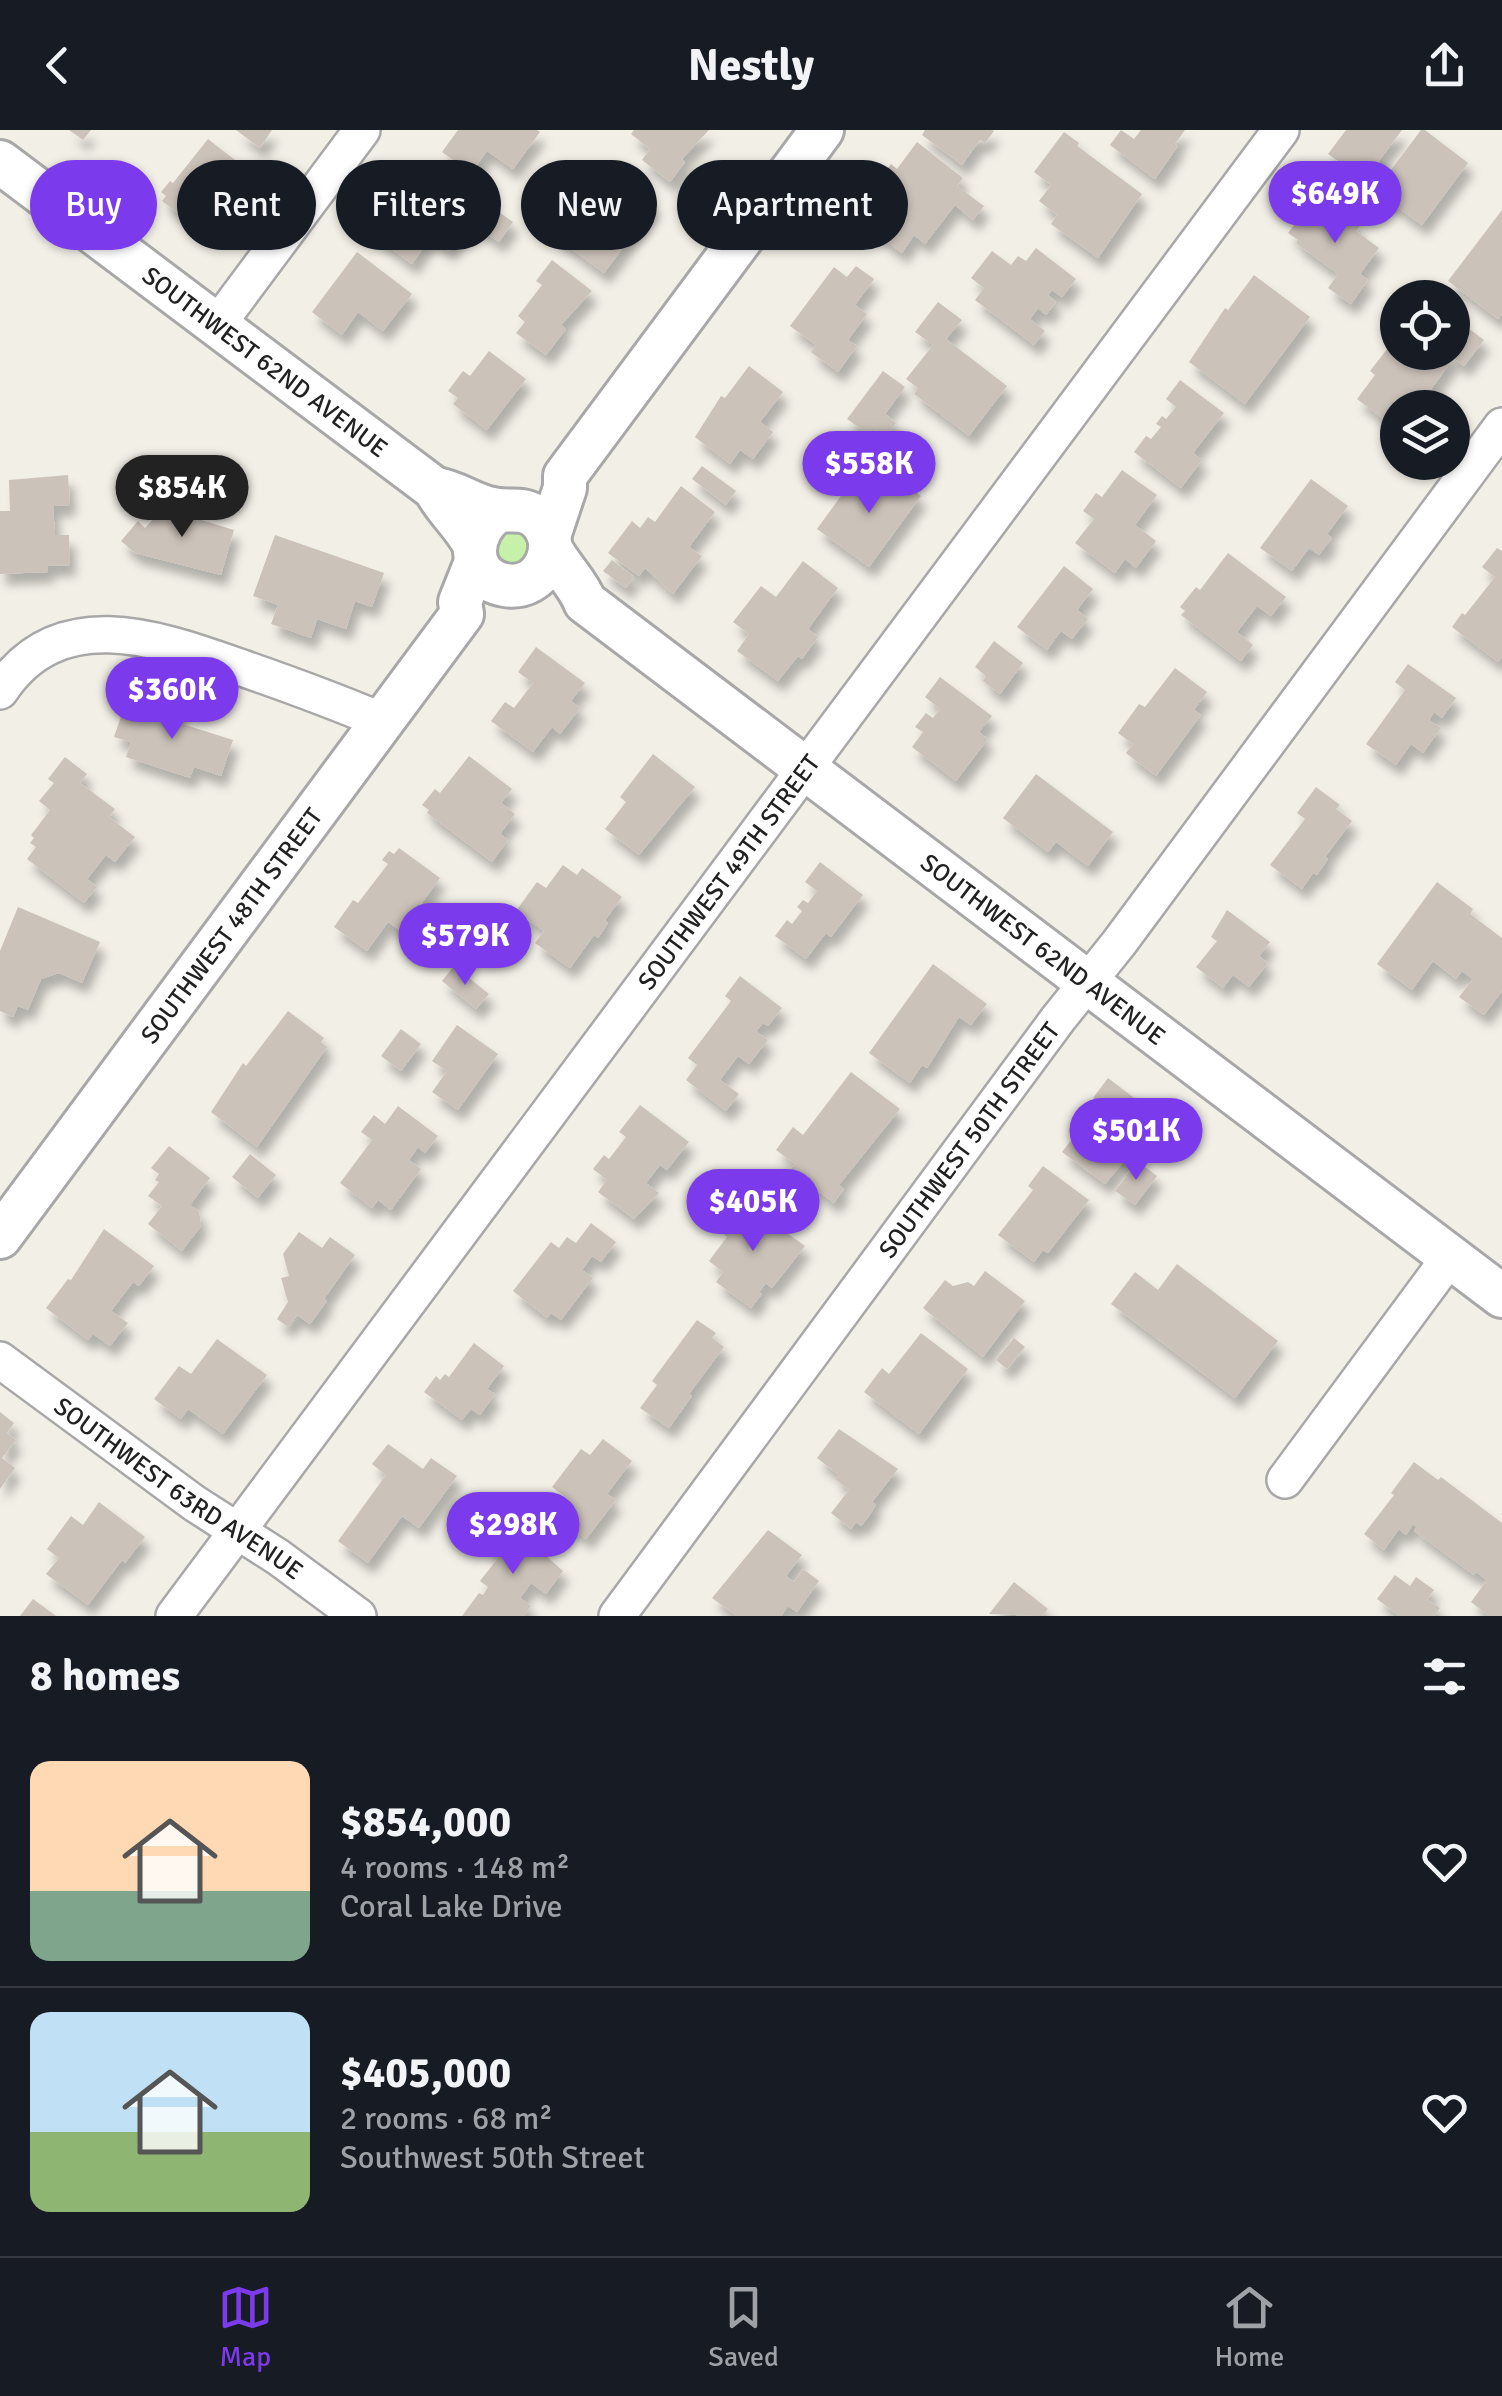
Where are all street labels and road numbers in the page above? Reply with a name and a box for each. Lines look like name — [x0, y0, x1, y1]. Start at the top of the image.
street label: SOUTHWEST 62ND AVENUE — [137, 259, 394, 464]
street label: SOUTHWEST 49TH STREET — [631, 747, 827, 996]
street label: SOUTHWEST 48TH STREET — [134, 801, 329, 1049]
street label: SOUTHWEST 62ND AVENUE — [915, 846, 1172, 1051]
street label: SOUTHWEST 50TH STREET — [871, 1015, 1066, 1264]
street label: SOUTHWEST 63RD AVENUE — [48, 1390, 309, 1586]

